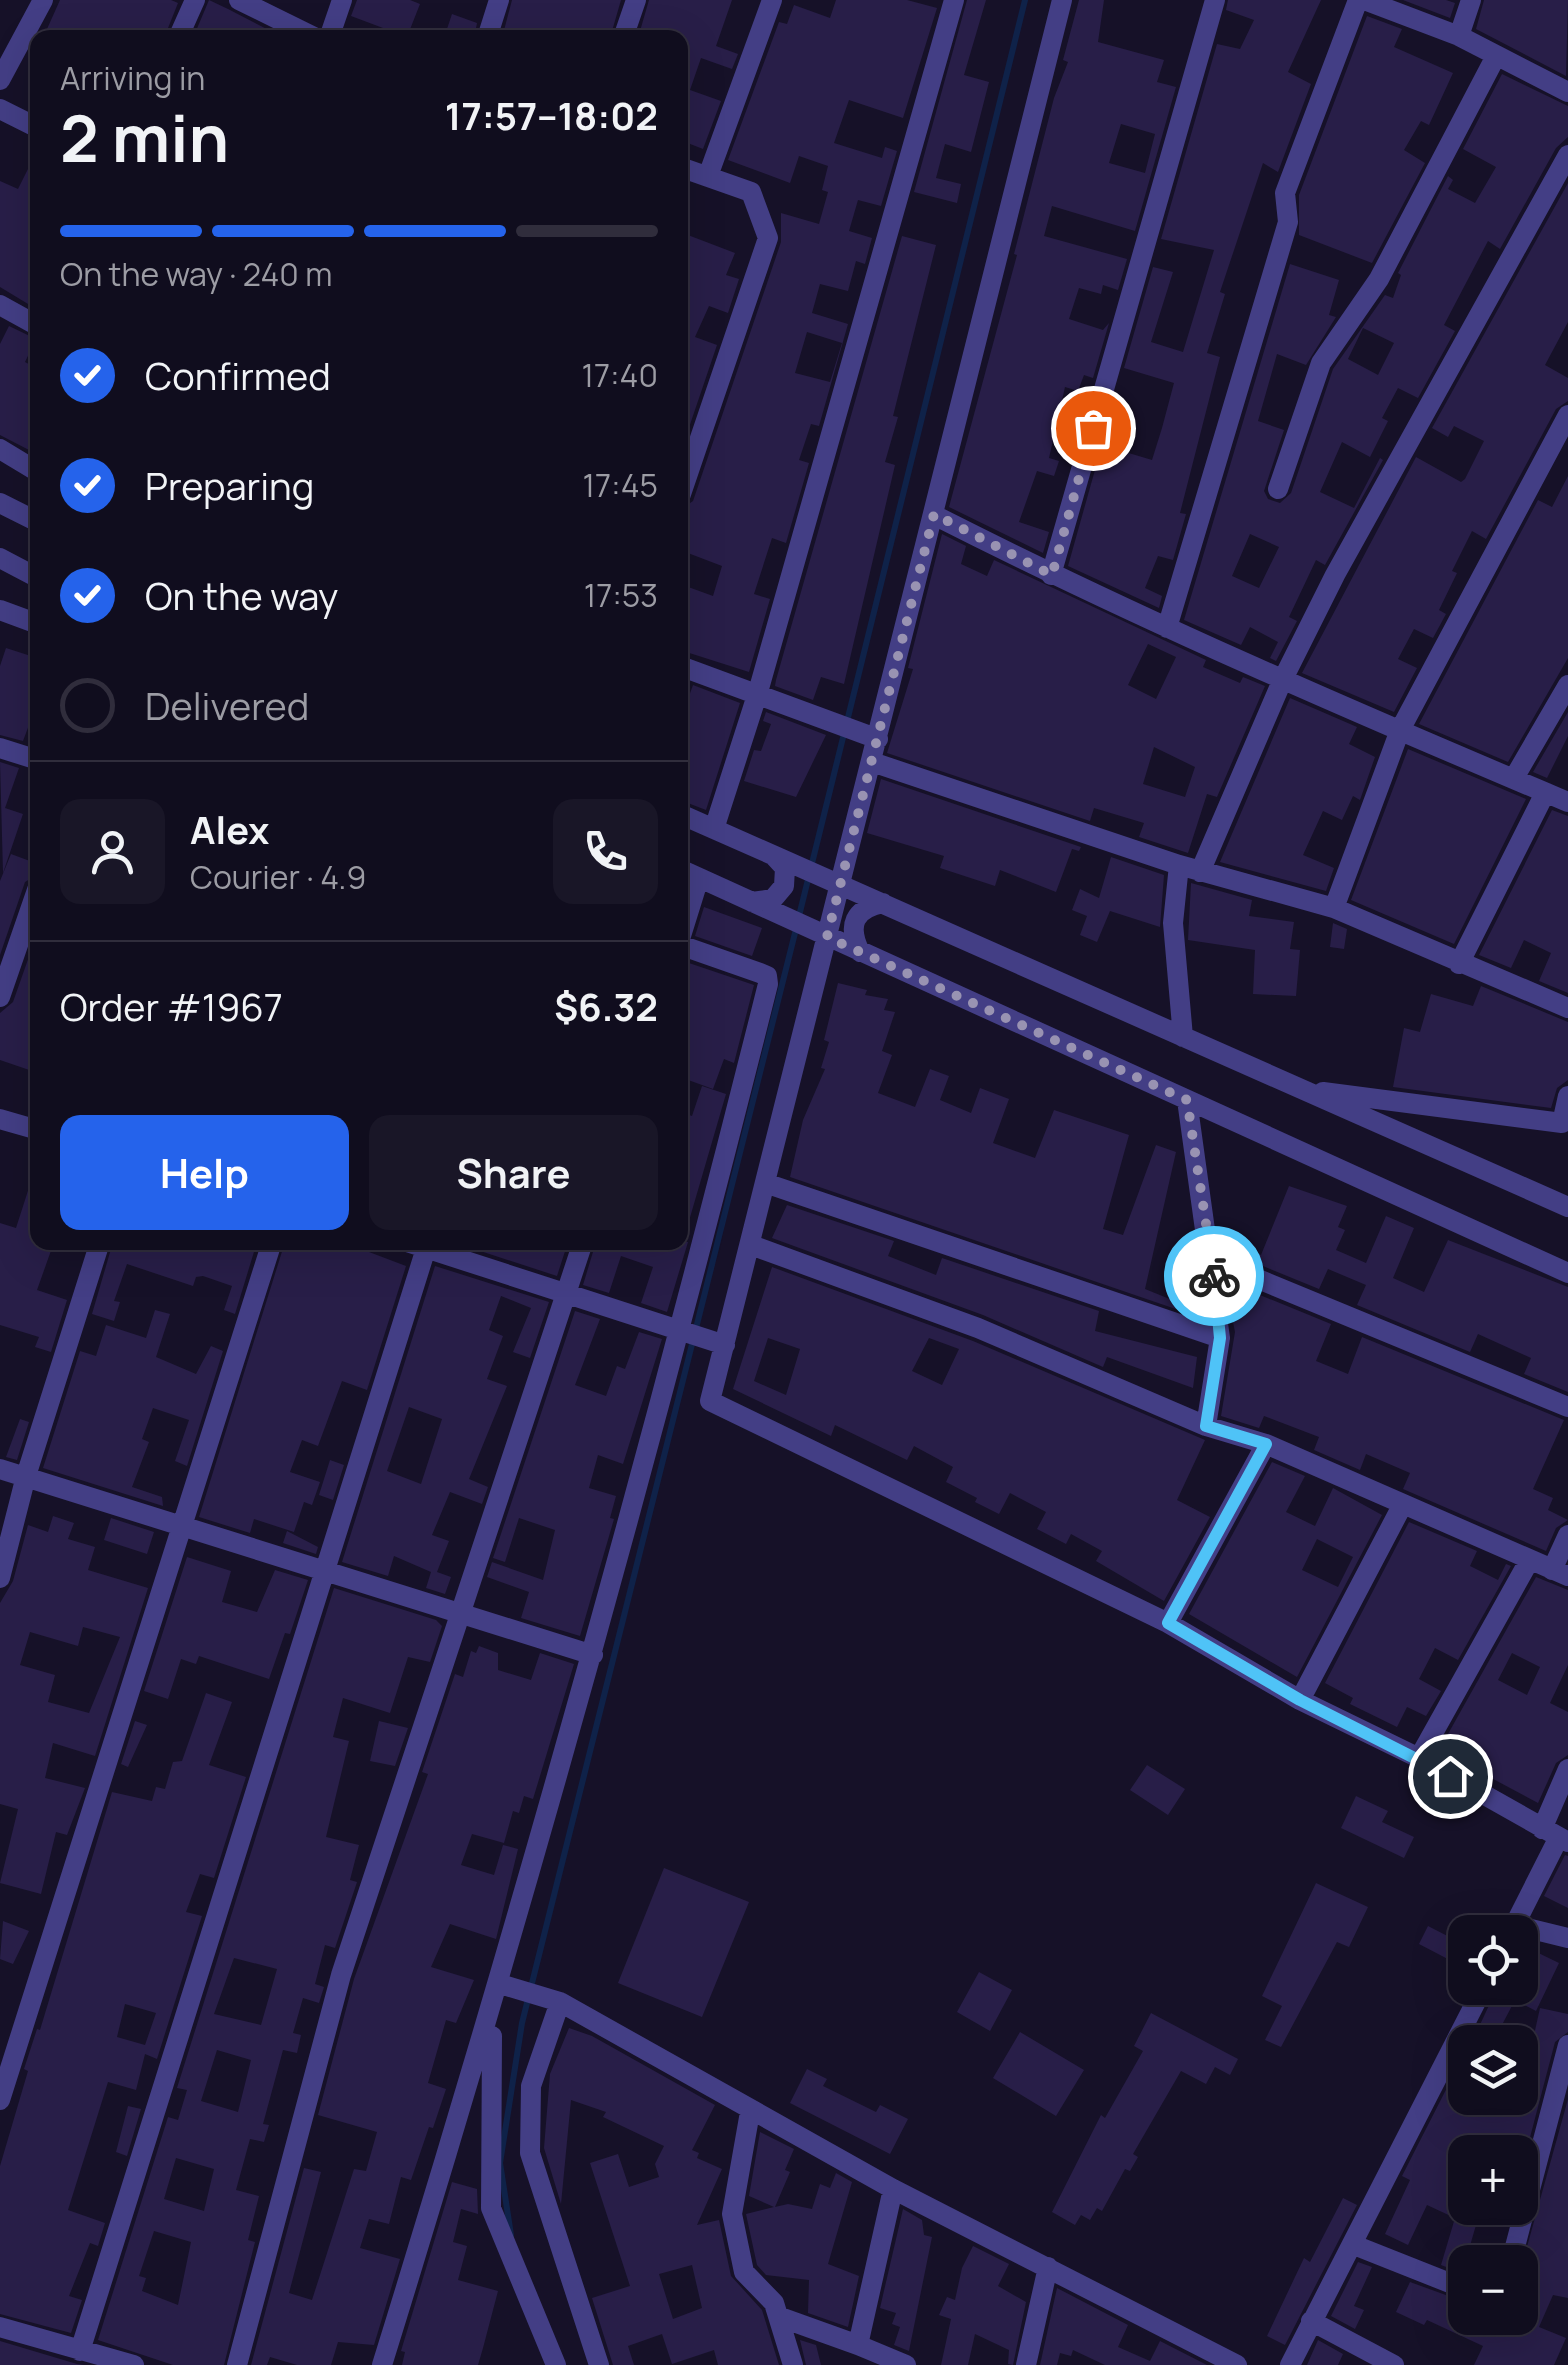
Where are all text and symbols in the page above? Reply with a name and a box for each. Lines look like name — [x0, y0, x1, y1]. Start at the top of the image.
text: Arriving in — [60, 56, 205, 100]
text: 17:57–18:02 — [445, 89, 658, 141]
text: 2 min — [60, 93, 229, 182]
text: On the way · 240 m — [60, 252, 332, 296]
icon: check — [60, 348, 115, 403]
text: Confirmed — [145, 349, 331, 401]
text: 17:40 — [582, 353, 658, 397]
pin — [1051, 386, 1136, 471]
icon: bag — [1066, 401, 1121, 456]
icon: check — [60, 458, 115, 513]
text: Preparing — [145, 459, 314, 511]
text: 17:45 — [583, 463, 658, 507]
icon: check — [60, 568, 115, 623]
text: On the way — [145, 569, 338, 621]
text: 17:53 — [584, 573, 658, 617]
text: Delivered — [145, 679, 309, 731]
button: person — [60, 799, 165, 904]
button: phone — [553, 799, 658, 904]
text: Alex — [190, 803, 269, 855]
text: Courier · 4.9 — [190, 855, 366, 899]
text: Order #1967 — [60, 980, 283, 1032]
text: $6.32 — [554, 980, 658, 1032]
button: Help — [60, 1115, 349, 1230]
button: Share — [369, 1115, 658, 1230]
courier — [1164, 1226, 1264, 1326]
icon: bike — [1187, 1249, 1242, 1304]
pin — [1408, 1734, 1493, 1819]
icon: home — [1423, 1749, 1478, 1804]
map controls — [1448, 1915, 1538, 2335]
button: locate — [1448, 1915, 1538, 2005]
button: layers — [1448, 2025, 1538, 2115]
button: + — [1448, 2135, 1538, 2225]
button: − — [1448, 2245, 1538, 2335]

